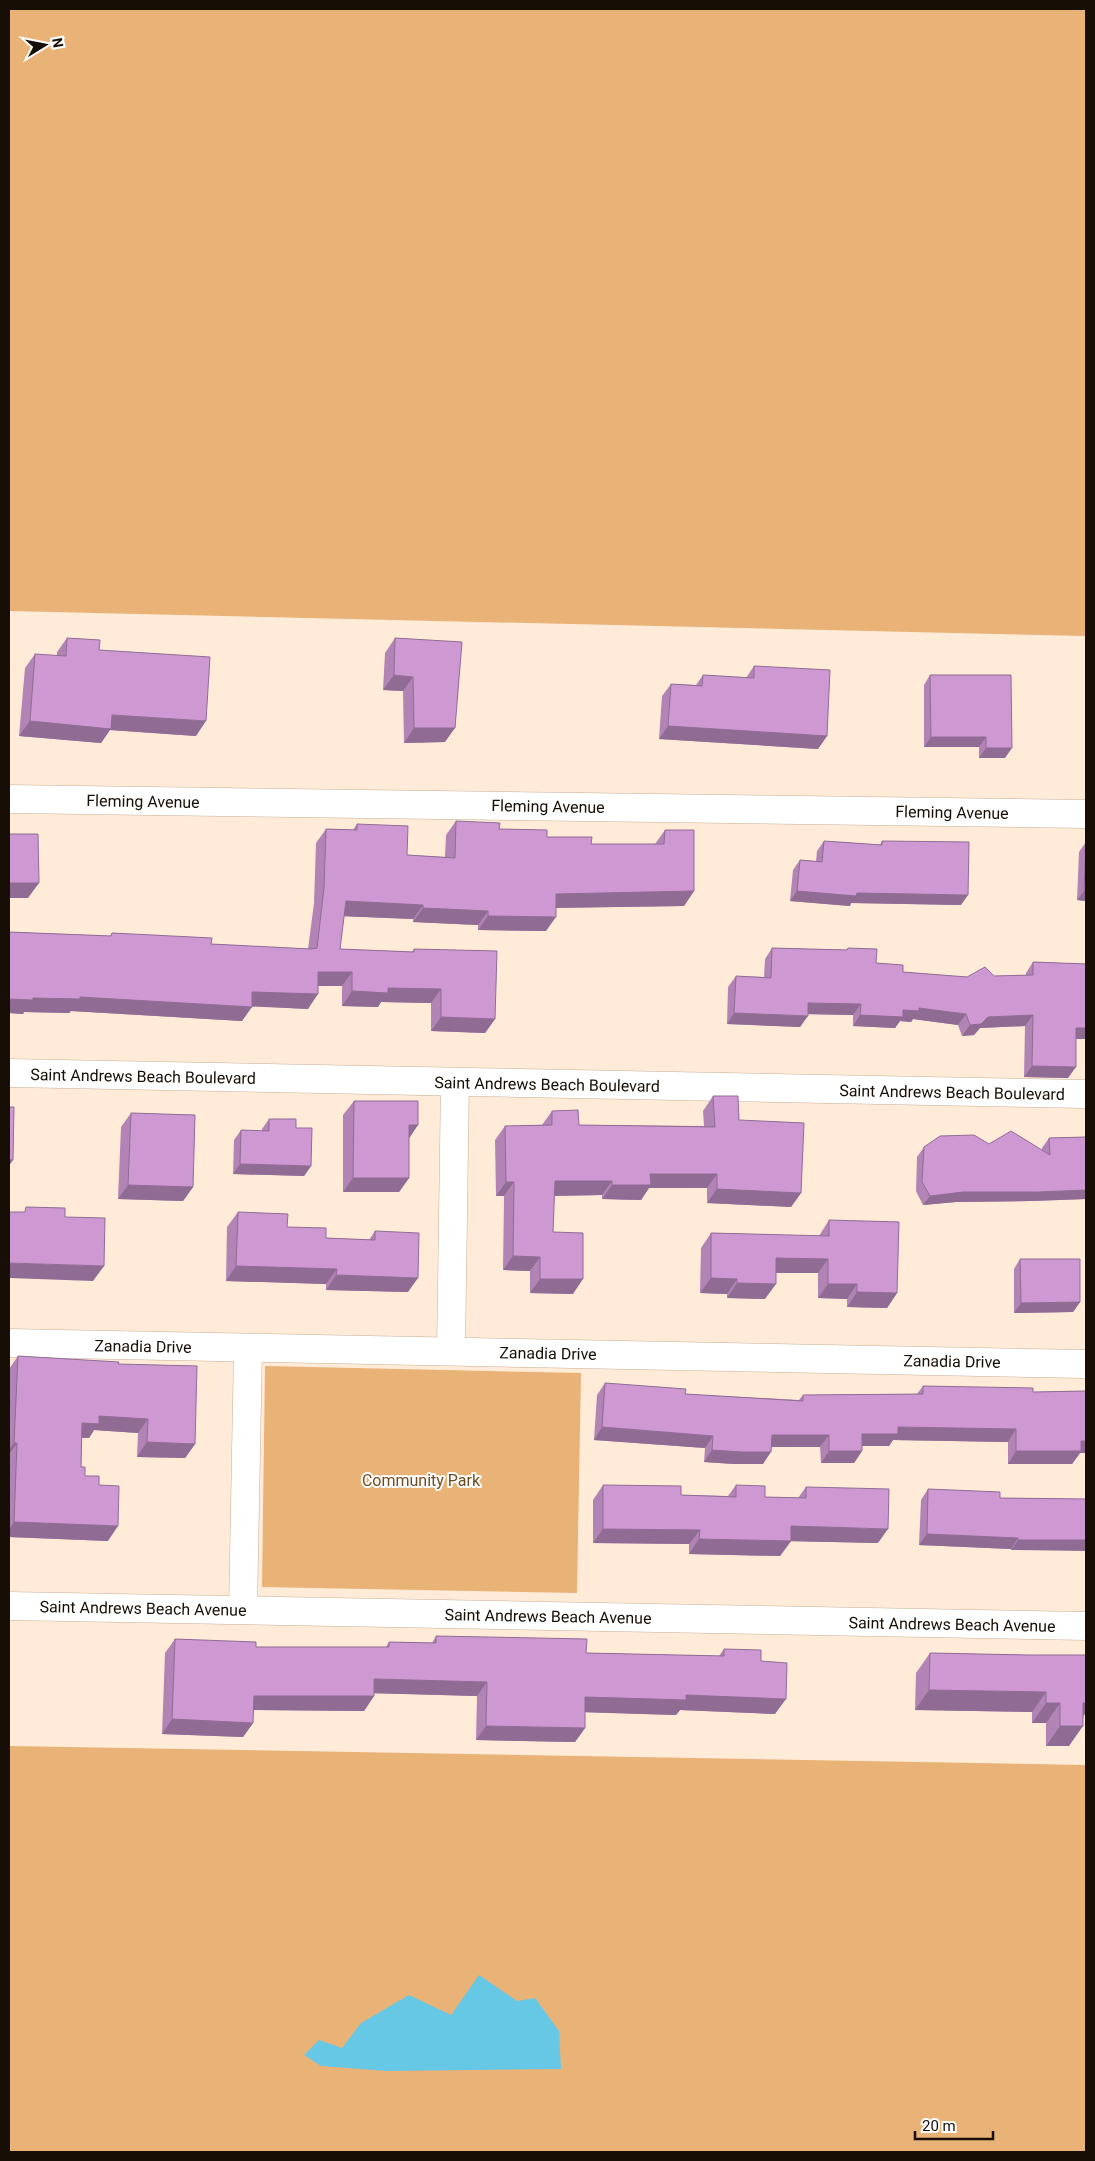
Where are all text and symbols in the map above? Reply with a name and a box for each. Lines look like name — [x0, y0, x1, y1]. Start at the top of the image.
north arrow — [20, 20, 70, 70]
text: N — [49, 36, 67, 49]
street label: Fleming Avenue — [86, 791, 200, 812]
street label: Fleming Avenue — [491, 796, 605, 817]
street label: Fleming Avenue — [895, 802, 1009, 823]
street label: Saint Andrews Beach Boulevard — [30, 1065, 256, 1088]
street label: Saint Andrews Beach Boulevard — [434, 1073, 660, 1096]
street label: Saint Andrews Beach Boulevard — [839, 1081, 1065, 1104]
street label: Zanadia Drive — [94, 1336, 192, 1357]
street label: Zanadia Drive — [499, 1343, 597, 1364]
street label: Zanadia Drive — [903, 1351, 1001, 1372]
park label: Community Park — [362, 1471, 481, 1490]
street label: Saint Andrews Beach Avenue — [39, 1597, 247, 1620]
street label: Saint Andrews Beach Avenue — [444, 1605, 652, 1628]
street label: Saint Andrews Beach Avenue — [848, 1613, 1056, 1636]
scale bar — [915, 2108, 992, 2140]
text: 20 m — [922, 2117, 956, 2135]

